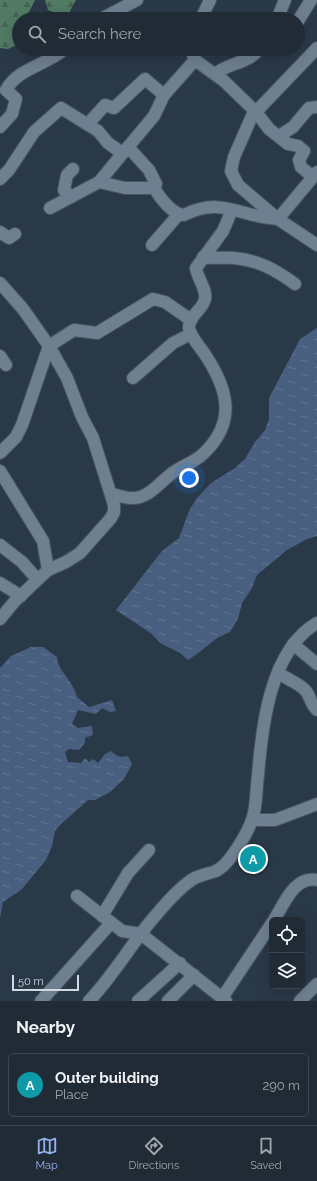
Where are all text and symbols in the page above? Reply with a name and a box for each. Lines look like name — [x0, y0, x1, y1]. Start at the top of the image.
search box — [12, 12, 305, 56]
icon: search — [26, 23, 48, 45]
text: Search here — [58, 25, 141, 43]
your location — [179, 468, 199, 488]
pin: A — [240, 844, 266, 874]
map controls — [269, 917, 305, 989]
button: locate — [269, 917, 305, 953]
button: layers — [269, 953, 305, 989]
scale bar — [12, 973, 79, 992]
text: 50 m — [18, 975, 44, 988]
text: Nearby — [16, 1017, 75, 1037]
text: Outer building — [55, 1069, 159, 1087]
text: A — [26, 1078, 34, 1093]
text: 290 m — [262, 1078, 300, 1093]
text: Place — [55, 1087, 88, 1102]
tab: Map — [35, 1135, 58, 1172]
tab: Directions — [129, 1135, 179, 1172]
tab: Saved — [250, 1135, 282, 1172]

